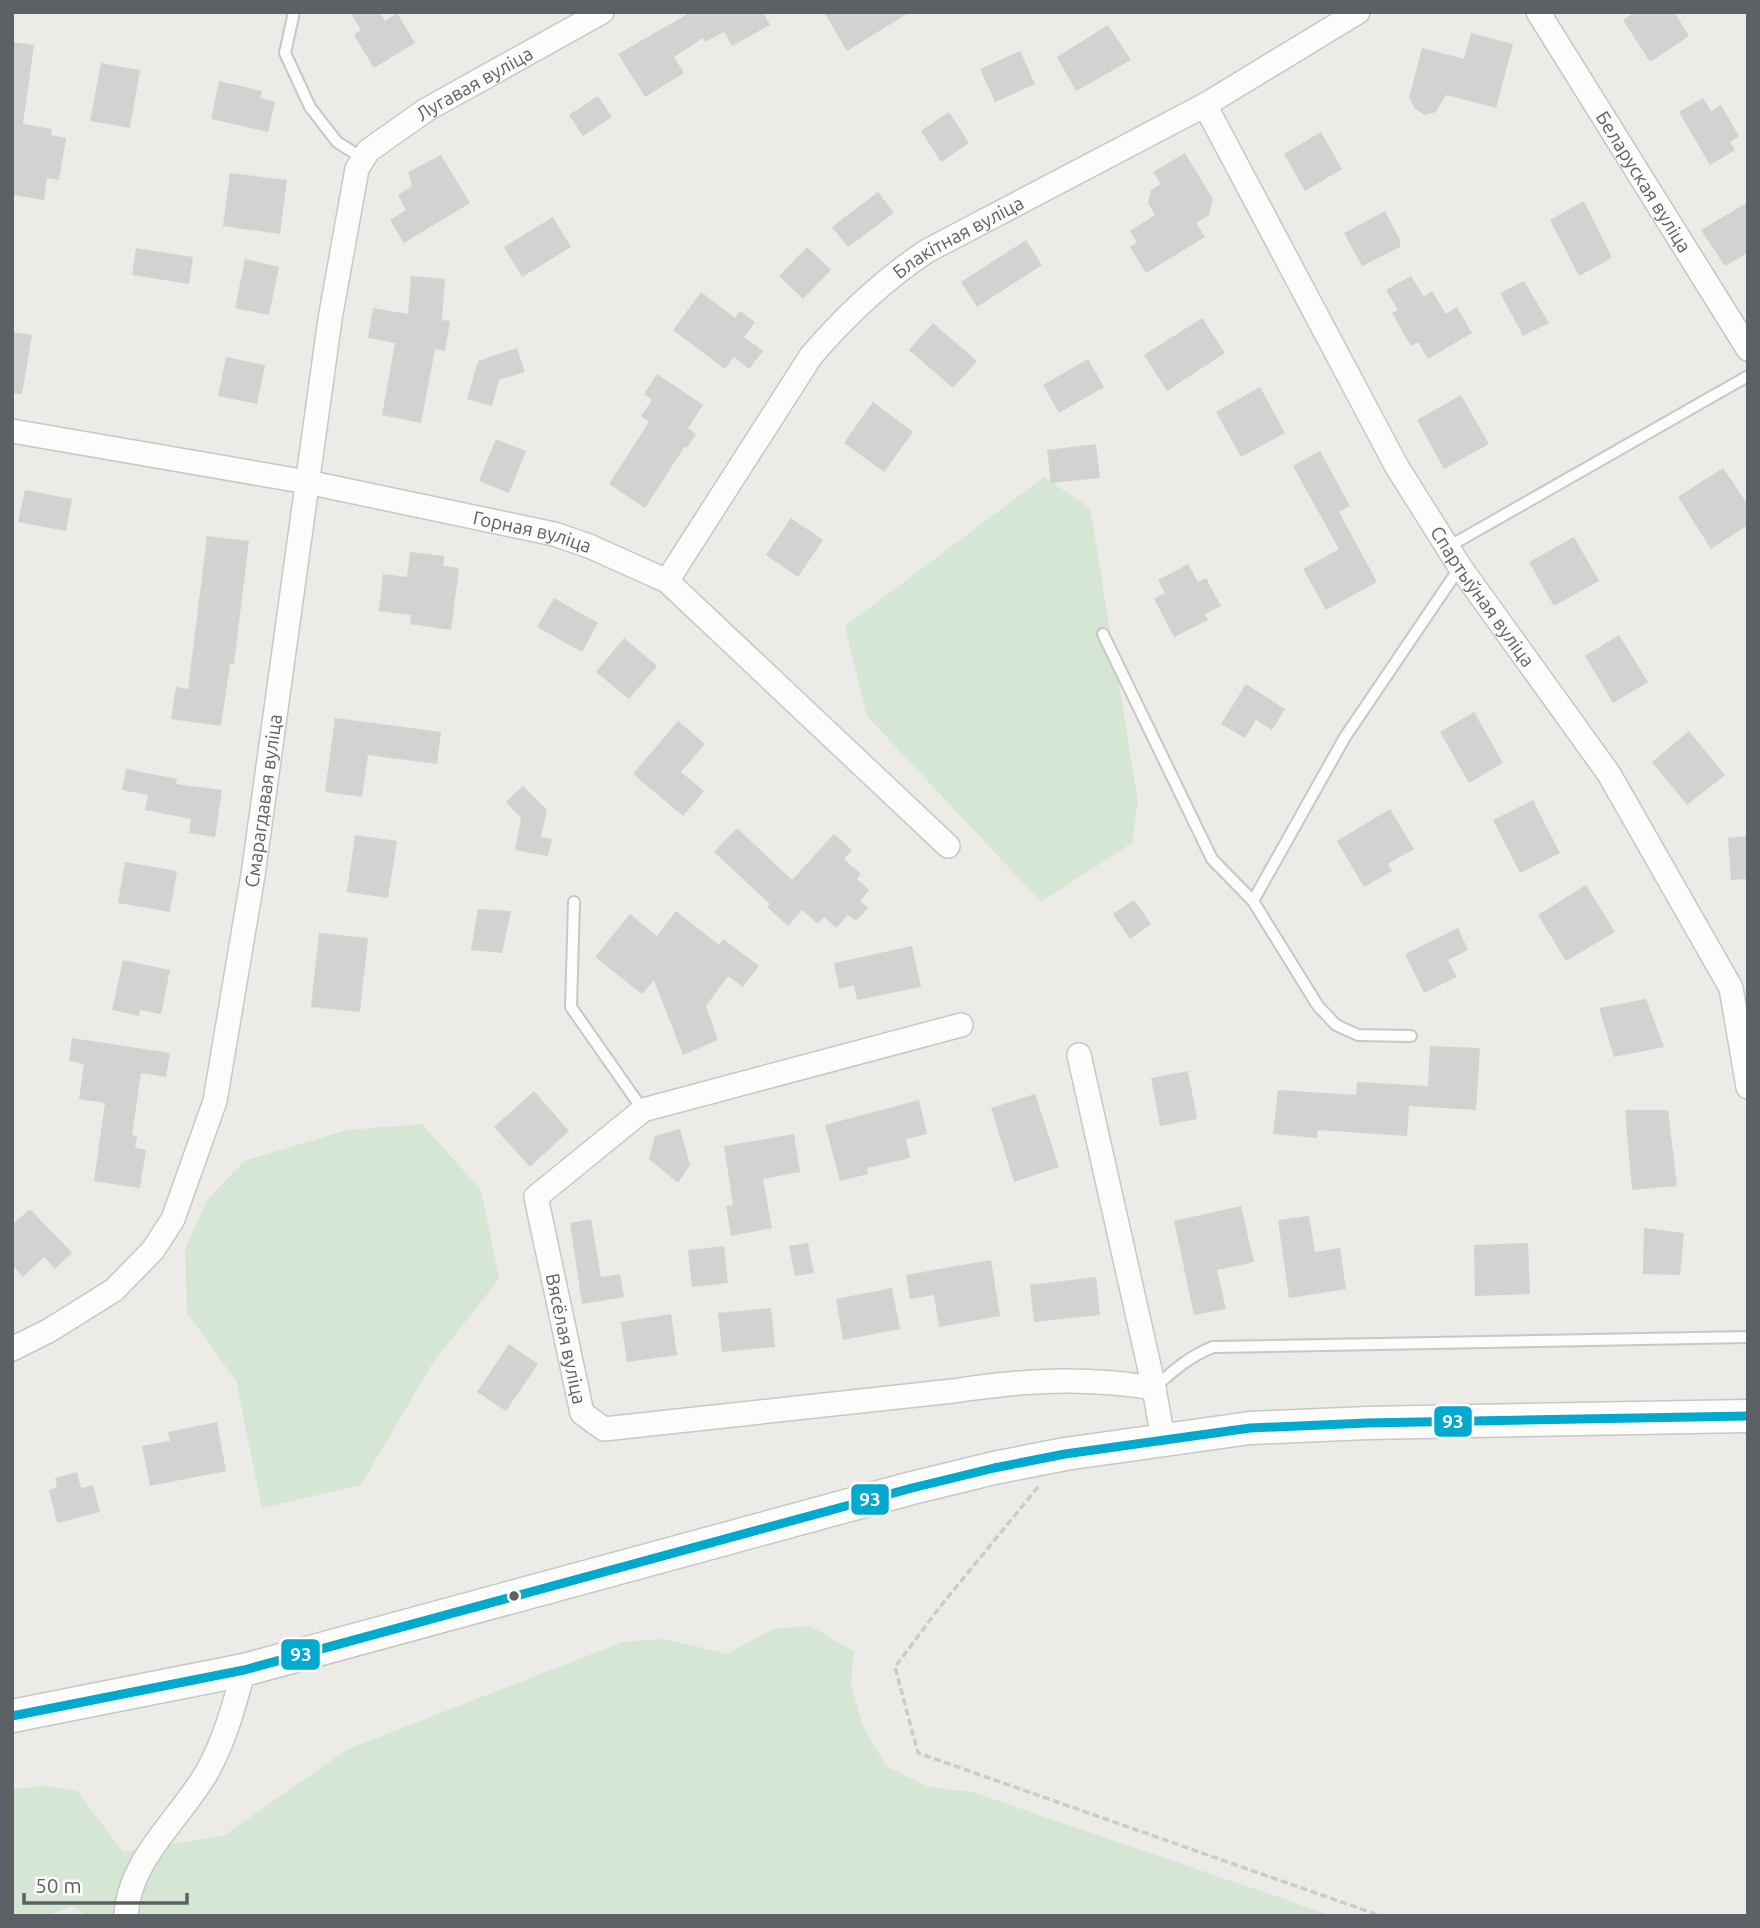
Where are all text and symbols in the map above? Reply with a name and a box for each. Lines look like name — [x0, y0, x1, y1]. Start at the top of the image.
street label: Лугавая вуліца — [411, 42, 536, 125]
street label: Беларуская вуліца — [1592, 107, 1696, 256]
street label: Блакітная вуліца — [888, 191, 1027, 283]
street label: Горная вуліца — [471, 506, 594, 557]
street label: Спартыўная вуліца — [1426, 522, 1539, 671]
street label: Смарагдавая вуліца — [240, 713, 286, 889]
street label: Вясёлая вуліца — [542, 1271, 591, 1406]
line badge: 93 — [1433, 1405, 1473, 1438]
text: 93 — [1442, 1410, 1464, 1432]
line badge: 93 — [850, 1483, 890, 1516]
text: 93 — [859, 1488, 881, 1510]
unlabelled marker — [507, 1589, 521, 1603]
line badge: 93 — [280, 1638, 321, 1671]
text: 93 — [290, 1643, 312, 1665]
scale bar — [24, 1862, 187, 1906]
text: 50 m — [35, 1873, 82, 1897]

